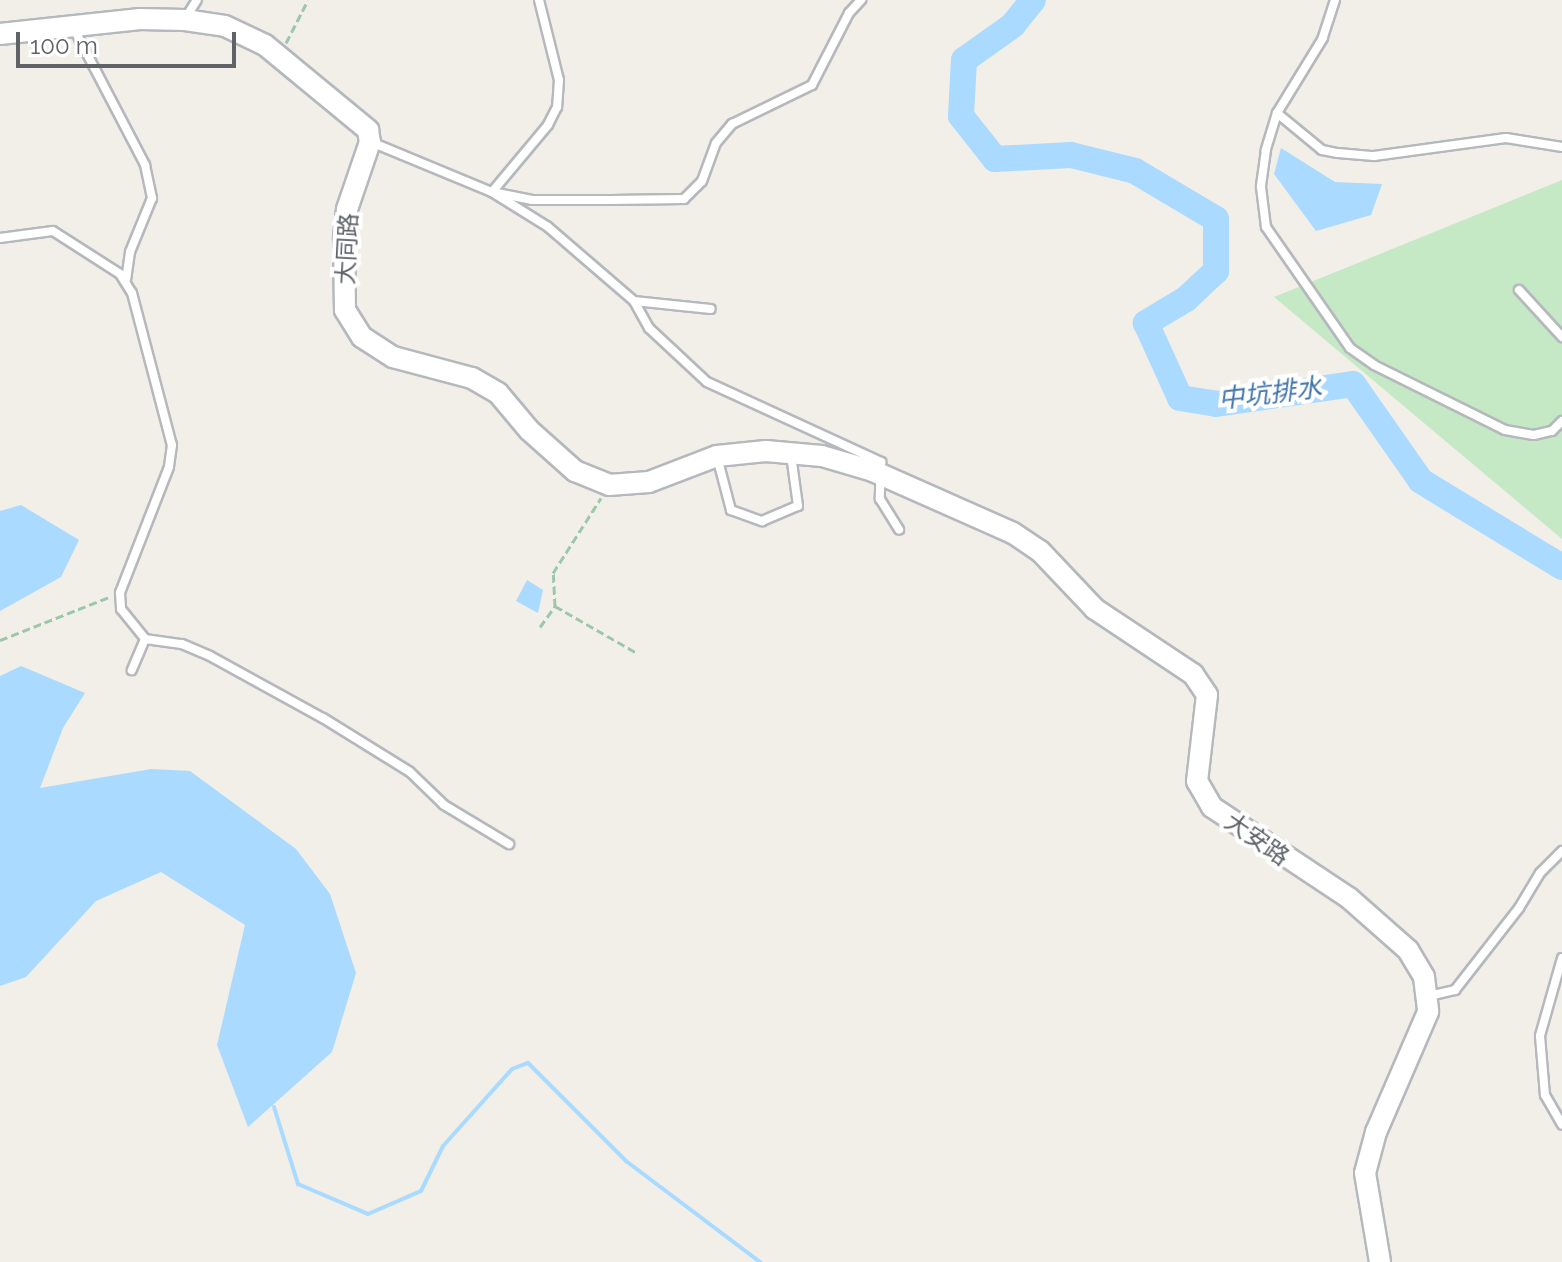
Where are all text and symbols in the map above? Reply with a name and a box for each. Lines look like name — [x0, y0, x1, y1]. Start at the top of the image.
scale bar — [20, 16, 240, 66]
text: 100 m — [30, 31, 98, 60]
street label: 大同路 — [331, 212, 363, 286]
water label: 中坑排水 — [1216, 372, 1324, 416]
street label: 大安路 — [1219, 807, 1295, 871]

